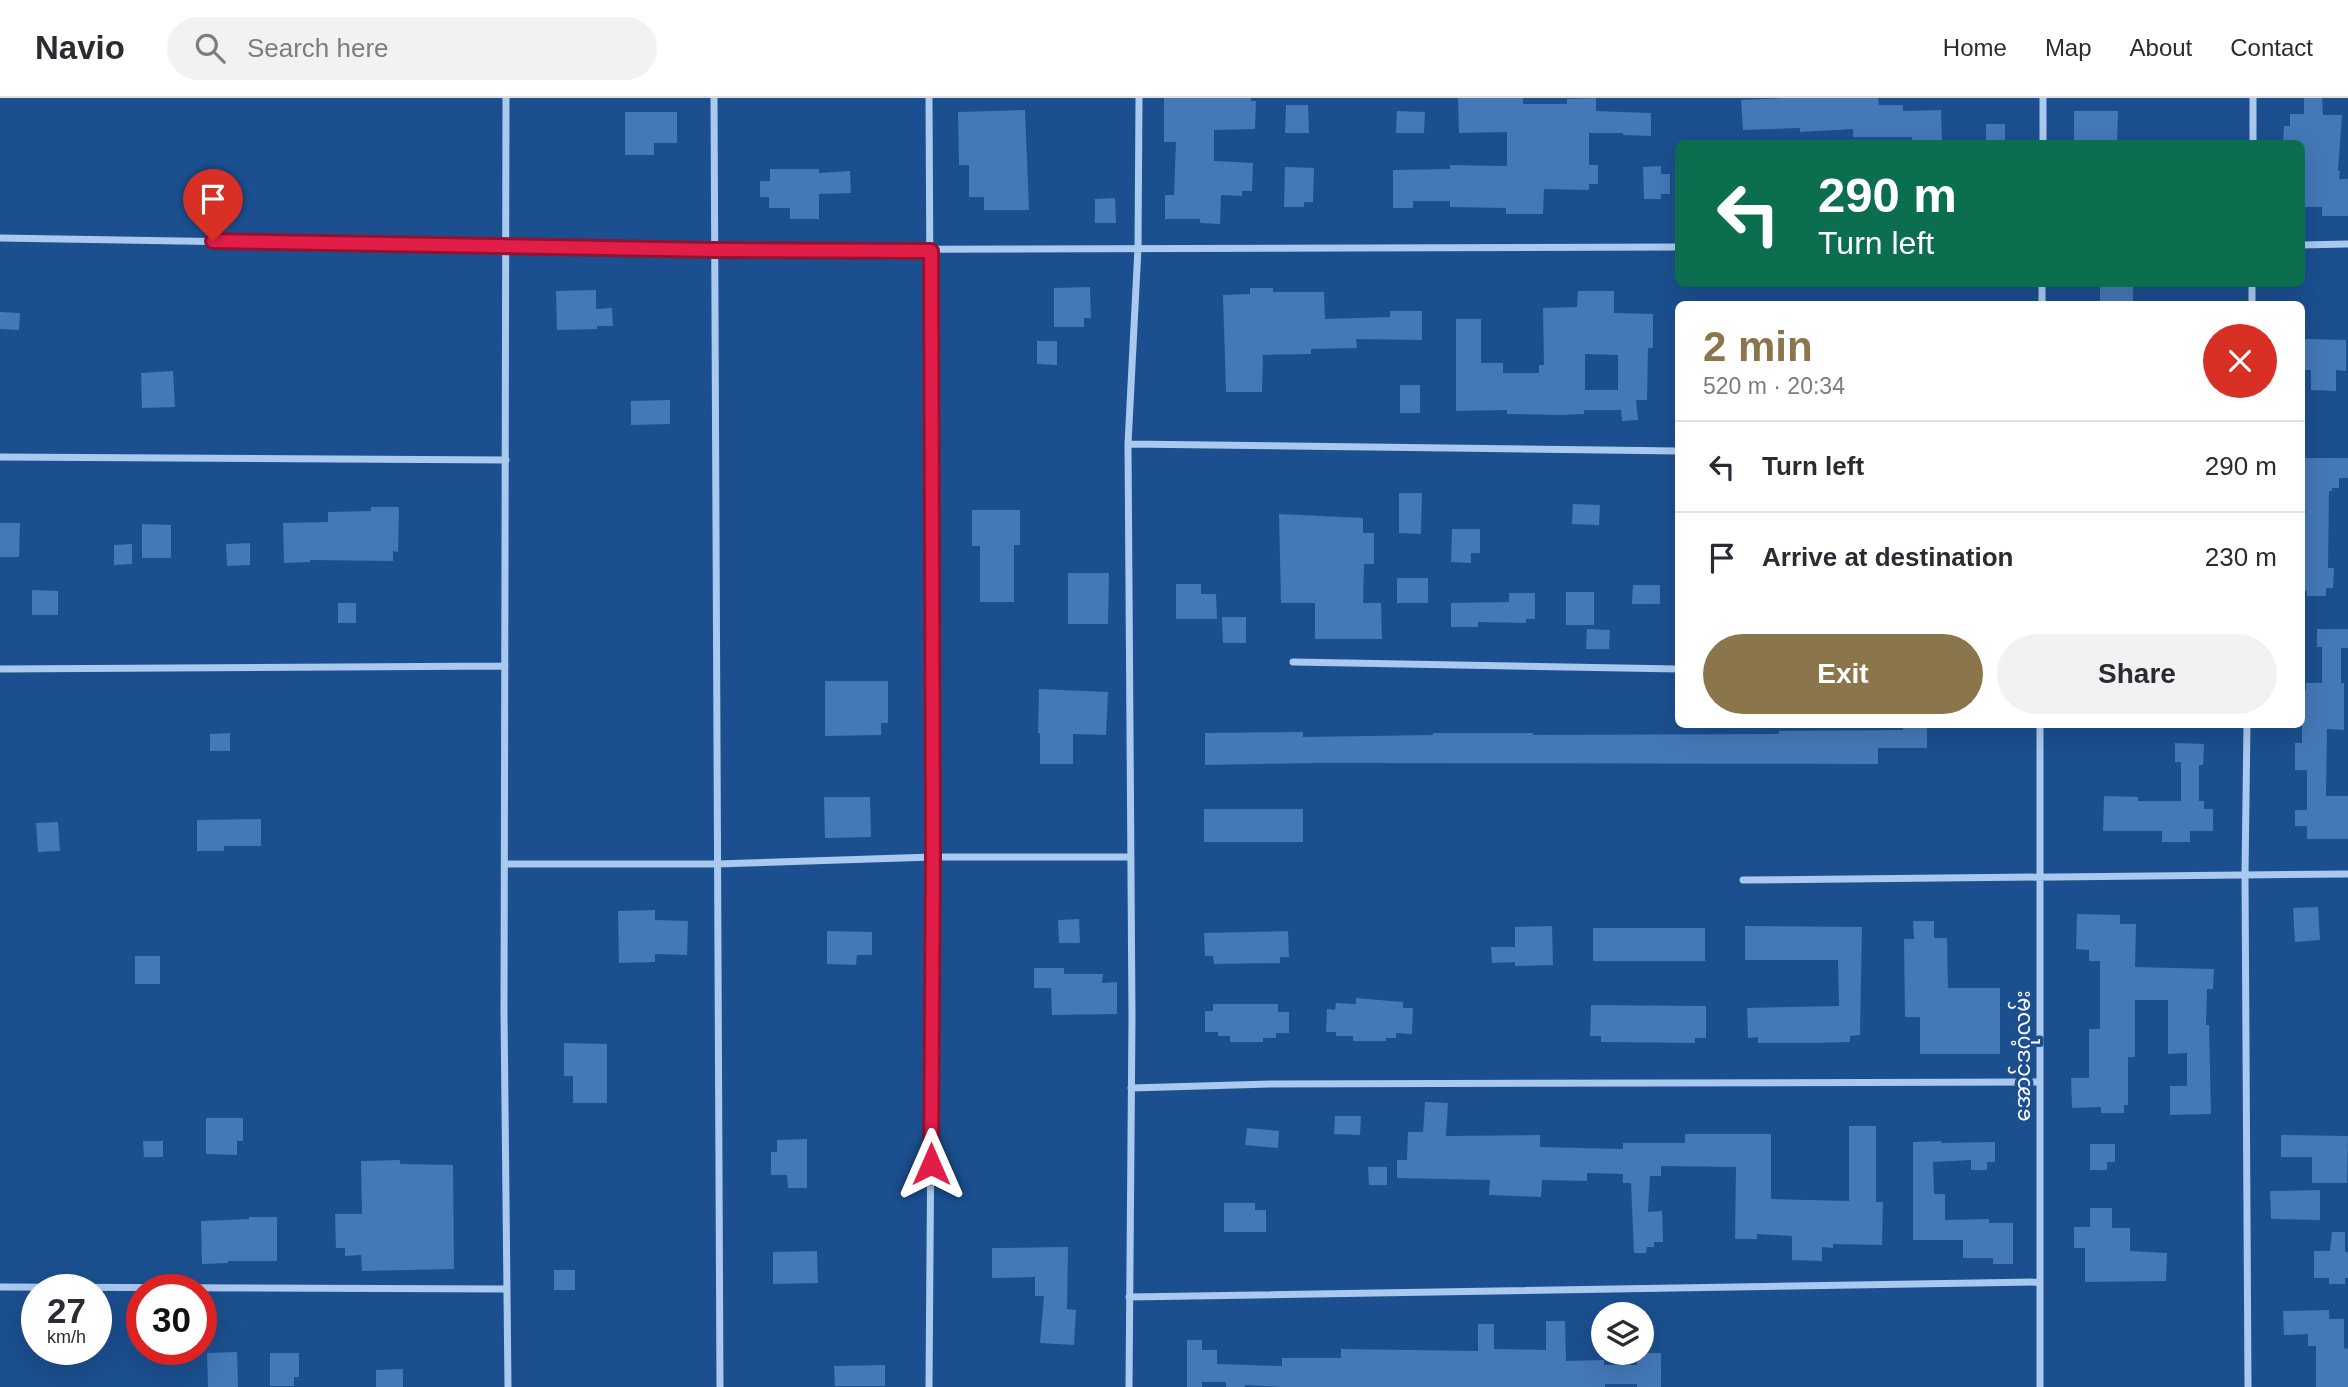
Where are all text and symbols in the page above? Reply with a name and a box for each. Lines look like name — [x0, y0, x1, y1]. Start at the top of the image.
search box — [167, 17, 657, 80]
text: Navio — [35, 29, 125, 66]
icon: search — [191, 29, 229, 67]
text: Search here — [247, 33, 389, 63]
text: Home — [1943, 34, 2007, 61]
text: Map — [2045, 34, 2092, 61]
text: About — [2130, 34, 2192, 61]
text: Contact — [2230, 34, 2313, 61]
icon: left — [1703, 168, 1794, 259]
text: 290 m — [1818, 168, 1957, 222]
pin — [183, 169, 243, 241]
icon: arrive — [194, 180, 232, 218]
text: Turn left — [1818, 225, 1934, 261]
text: 2 min — [1703, 323, 1813, 370]
button: close — [2203, 324, 2277, 398]
text: 520 m · 20:34 — [1703, 373, 1845, 399]
icon: left — [1703, 448, 1741, 486]
text: Turn left — [1762, 451, 1864, 481]
text: 290 m — [2205, 451, 2277, 481]
icon: arrive — [1703, 539, 1741, 577]
text: Arrive at destination — [1762, 542, 2013, 572]
text: 230 m — [2205, 542, 2277, 572]
button: Exit — [1703, 634, 1983, 714]
button: Share — [1997, 634, 2277, 714]
street label: အောင်ဒဂုံလမ်း — [2007, 990, 2040, 1122]
position arrow — [894, 1127, 968, 1201]
speed limit sign: 30 — [126, 1274, 217, 1365]
text: 27 — [47, 1291, 86, 1330]
map controls — [1591, 1302, 1654, 1365]
button: layers — [1591, 1302, 1654, 1365]
text: km/h — [47, 1327, 86, 1347]

